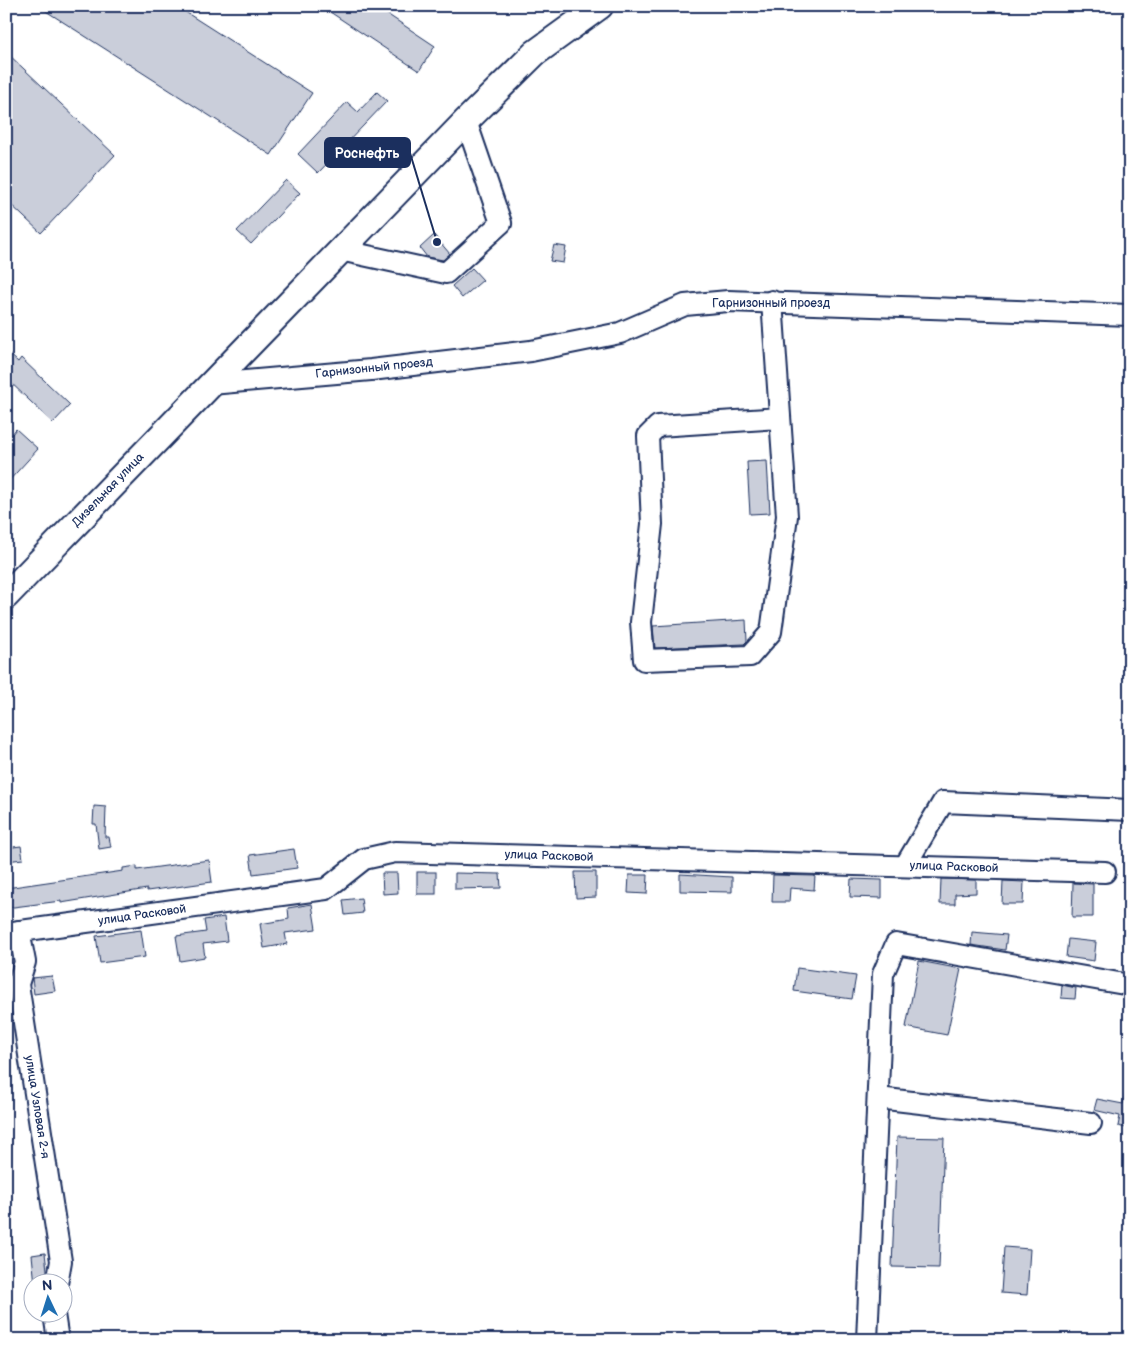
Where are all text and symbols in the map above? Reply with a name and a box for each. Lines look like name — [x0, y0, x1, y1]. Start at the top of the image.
callout: Роснефть — [325, 138, 410, 167]
text: Роснефть — [335, 145, 400, 162]
street label: Гарнизонный проезд — [712, 296, 831, 311]
street label: Гарнизонный проезд — [315, 354, 434, 382]
street label: Дизельная улица — [69, 450, 147, 530]
street label: улица Расковой — [504, 847, 594, 865]
street label: улица Расковой — [909, 858, 999, 876]
street label: улица Расковой — [97, 901, 187, 929]
street label: улица Узловая 2-я — [21, 1054, 53, 1160]
north arrow — [22, 1274, 72, 1324]
text: N — [41, 1277, 53, 1294]

